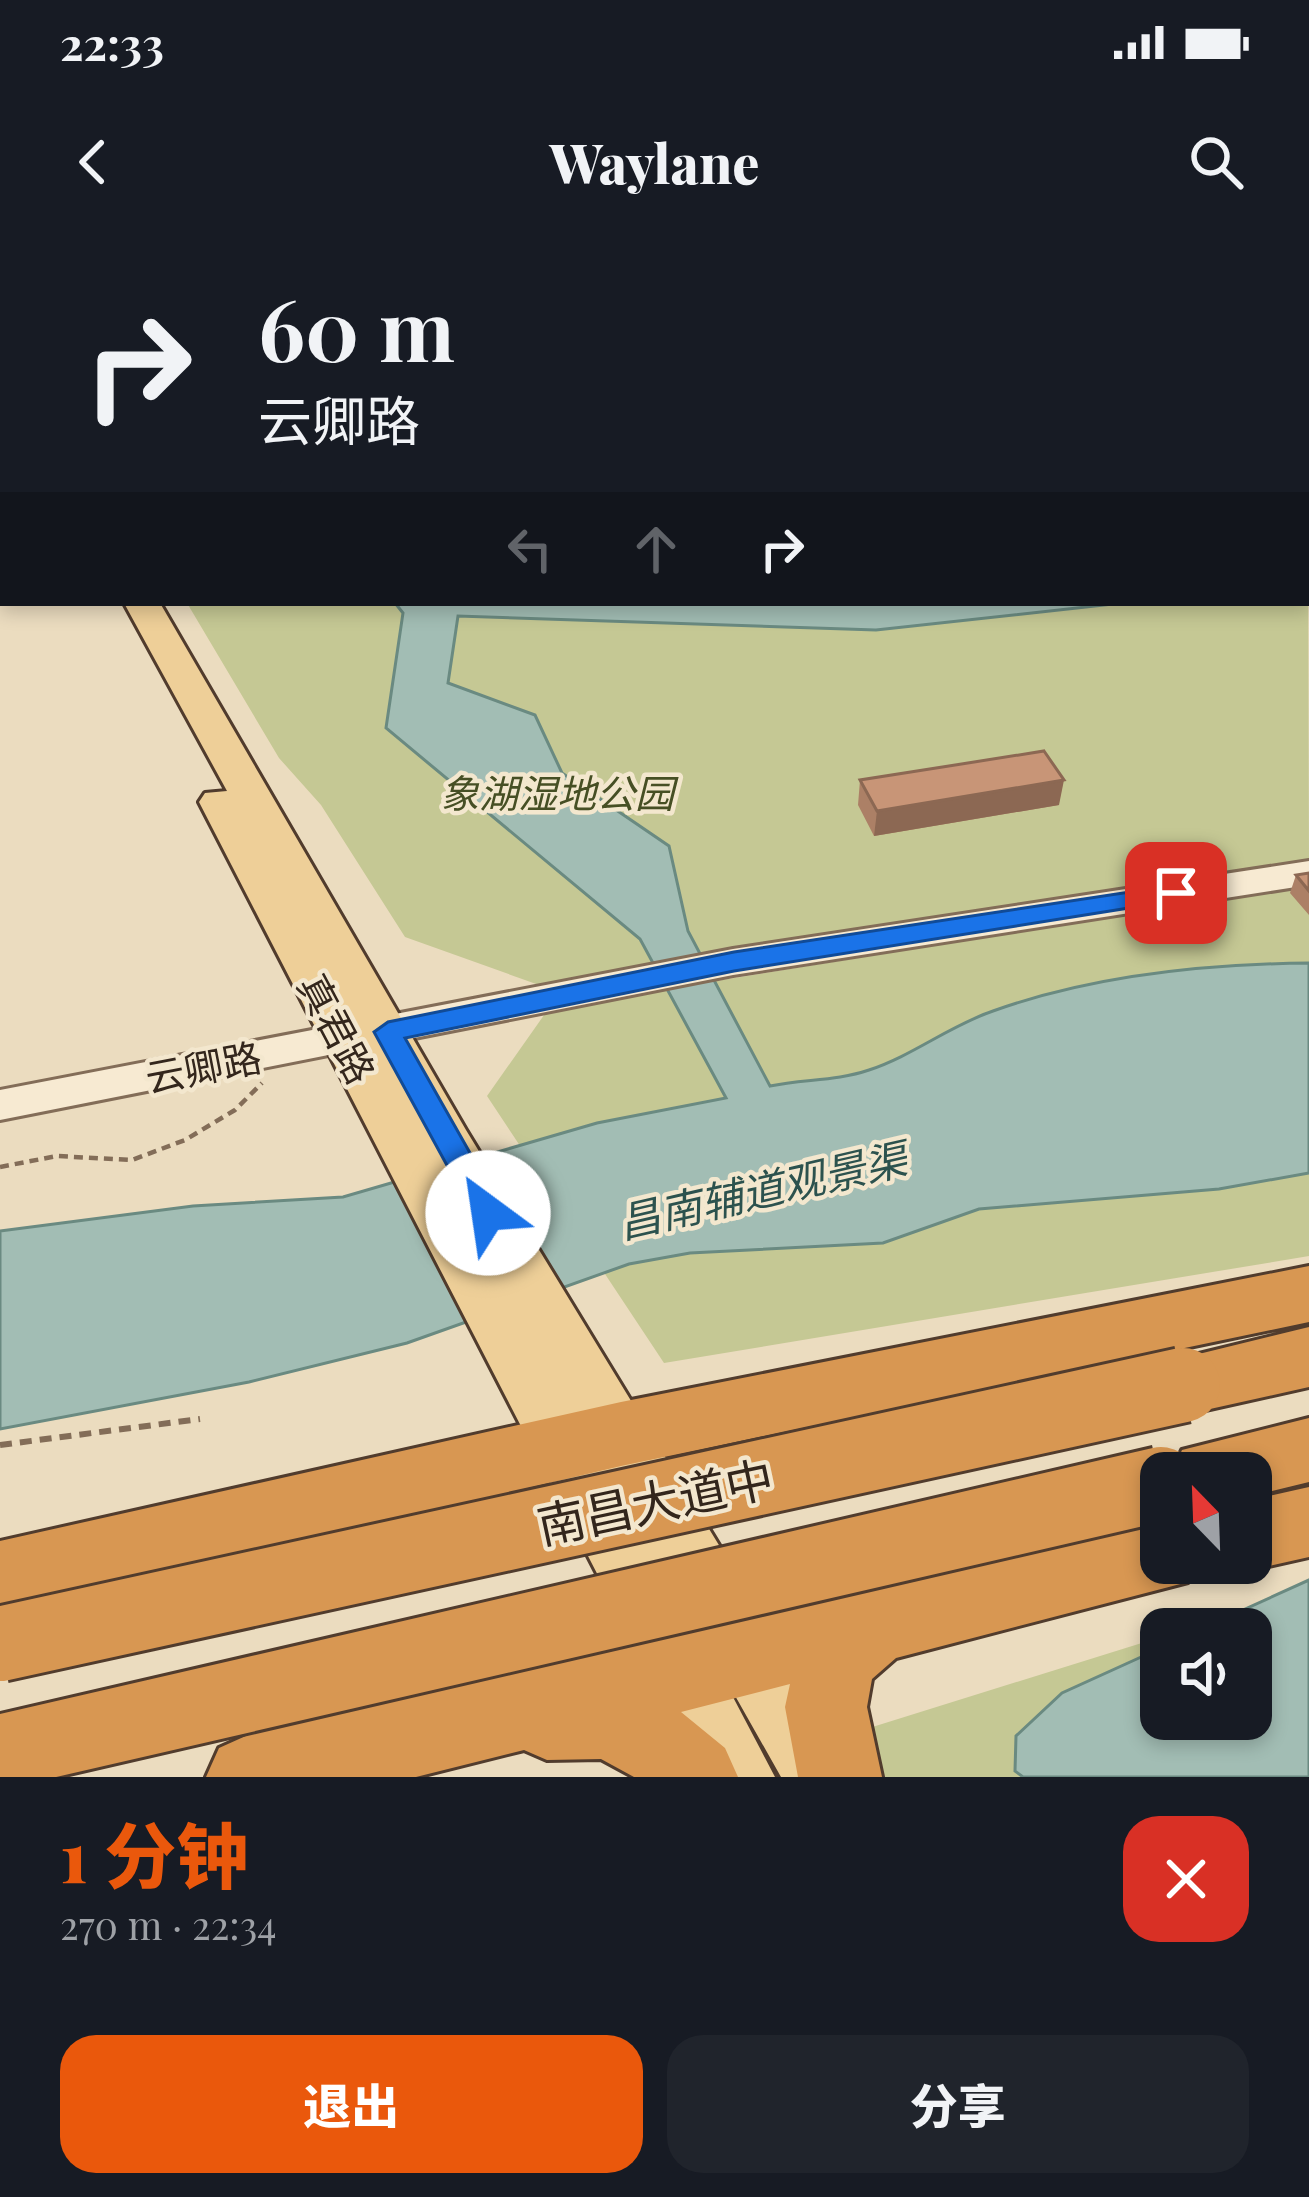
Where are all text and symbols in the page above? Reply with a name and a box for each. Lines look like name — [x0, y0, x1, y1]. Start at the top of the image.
text: 22:33 — [60, 12, 164, 72]
text: Waylane — [549, 126, 760, 198]
icon: back — [60, 129, 126, 195]
icon: search — [1183, 129, 1249, 195]
text: 60 m — [258, 271, 455, 383]
icon: right — [60, 288, 216, 444]
text: 云卿路 — [258, 383, 420, 455]
icon: left — [497, 516, 563, 582]
icon: ahead — [623, 516, 689, 582]
icon: right — [749, 516, 815, 582]
park label: 象湖湿地公园 — [440, 766, 679, 818]
pin — [1125, 842, 1227, 944]
icon: arrive — [1143, 860, 1209, 926]
street label: 真君路 — [288, 964, 388, 1092]
street label: 云卿路 — [141, 1029, 265, 1103]
water label: 昌南辅道观景渠 — [612, 1127, 917, 1249]
position arrow — [425, 1150, 551, 1276]
street label: 南昌大道中 — [531, 1444, 779, 1556]
north arrow — [1140, 1452, 1272, 1584]
map controls — [1140, 1452, 1272, 1740]
button: sound — [1140, 1608, 1272, 1740]
text: 1 分钟 — [60, 1805, 248, 1901]
button: close — [1123, 1816, 1249, 1942]
text: 270 m · 22:34 — [60, 1898, 277, 1950]
button: 退出 — [60, 2035, 643, 2173]
button: 分享 — [667, 2035, 1249, 2173]

